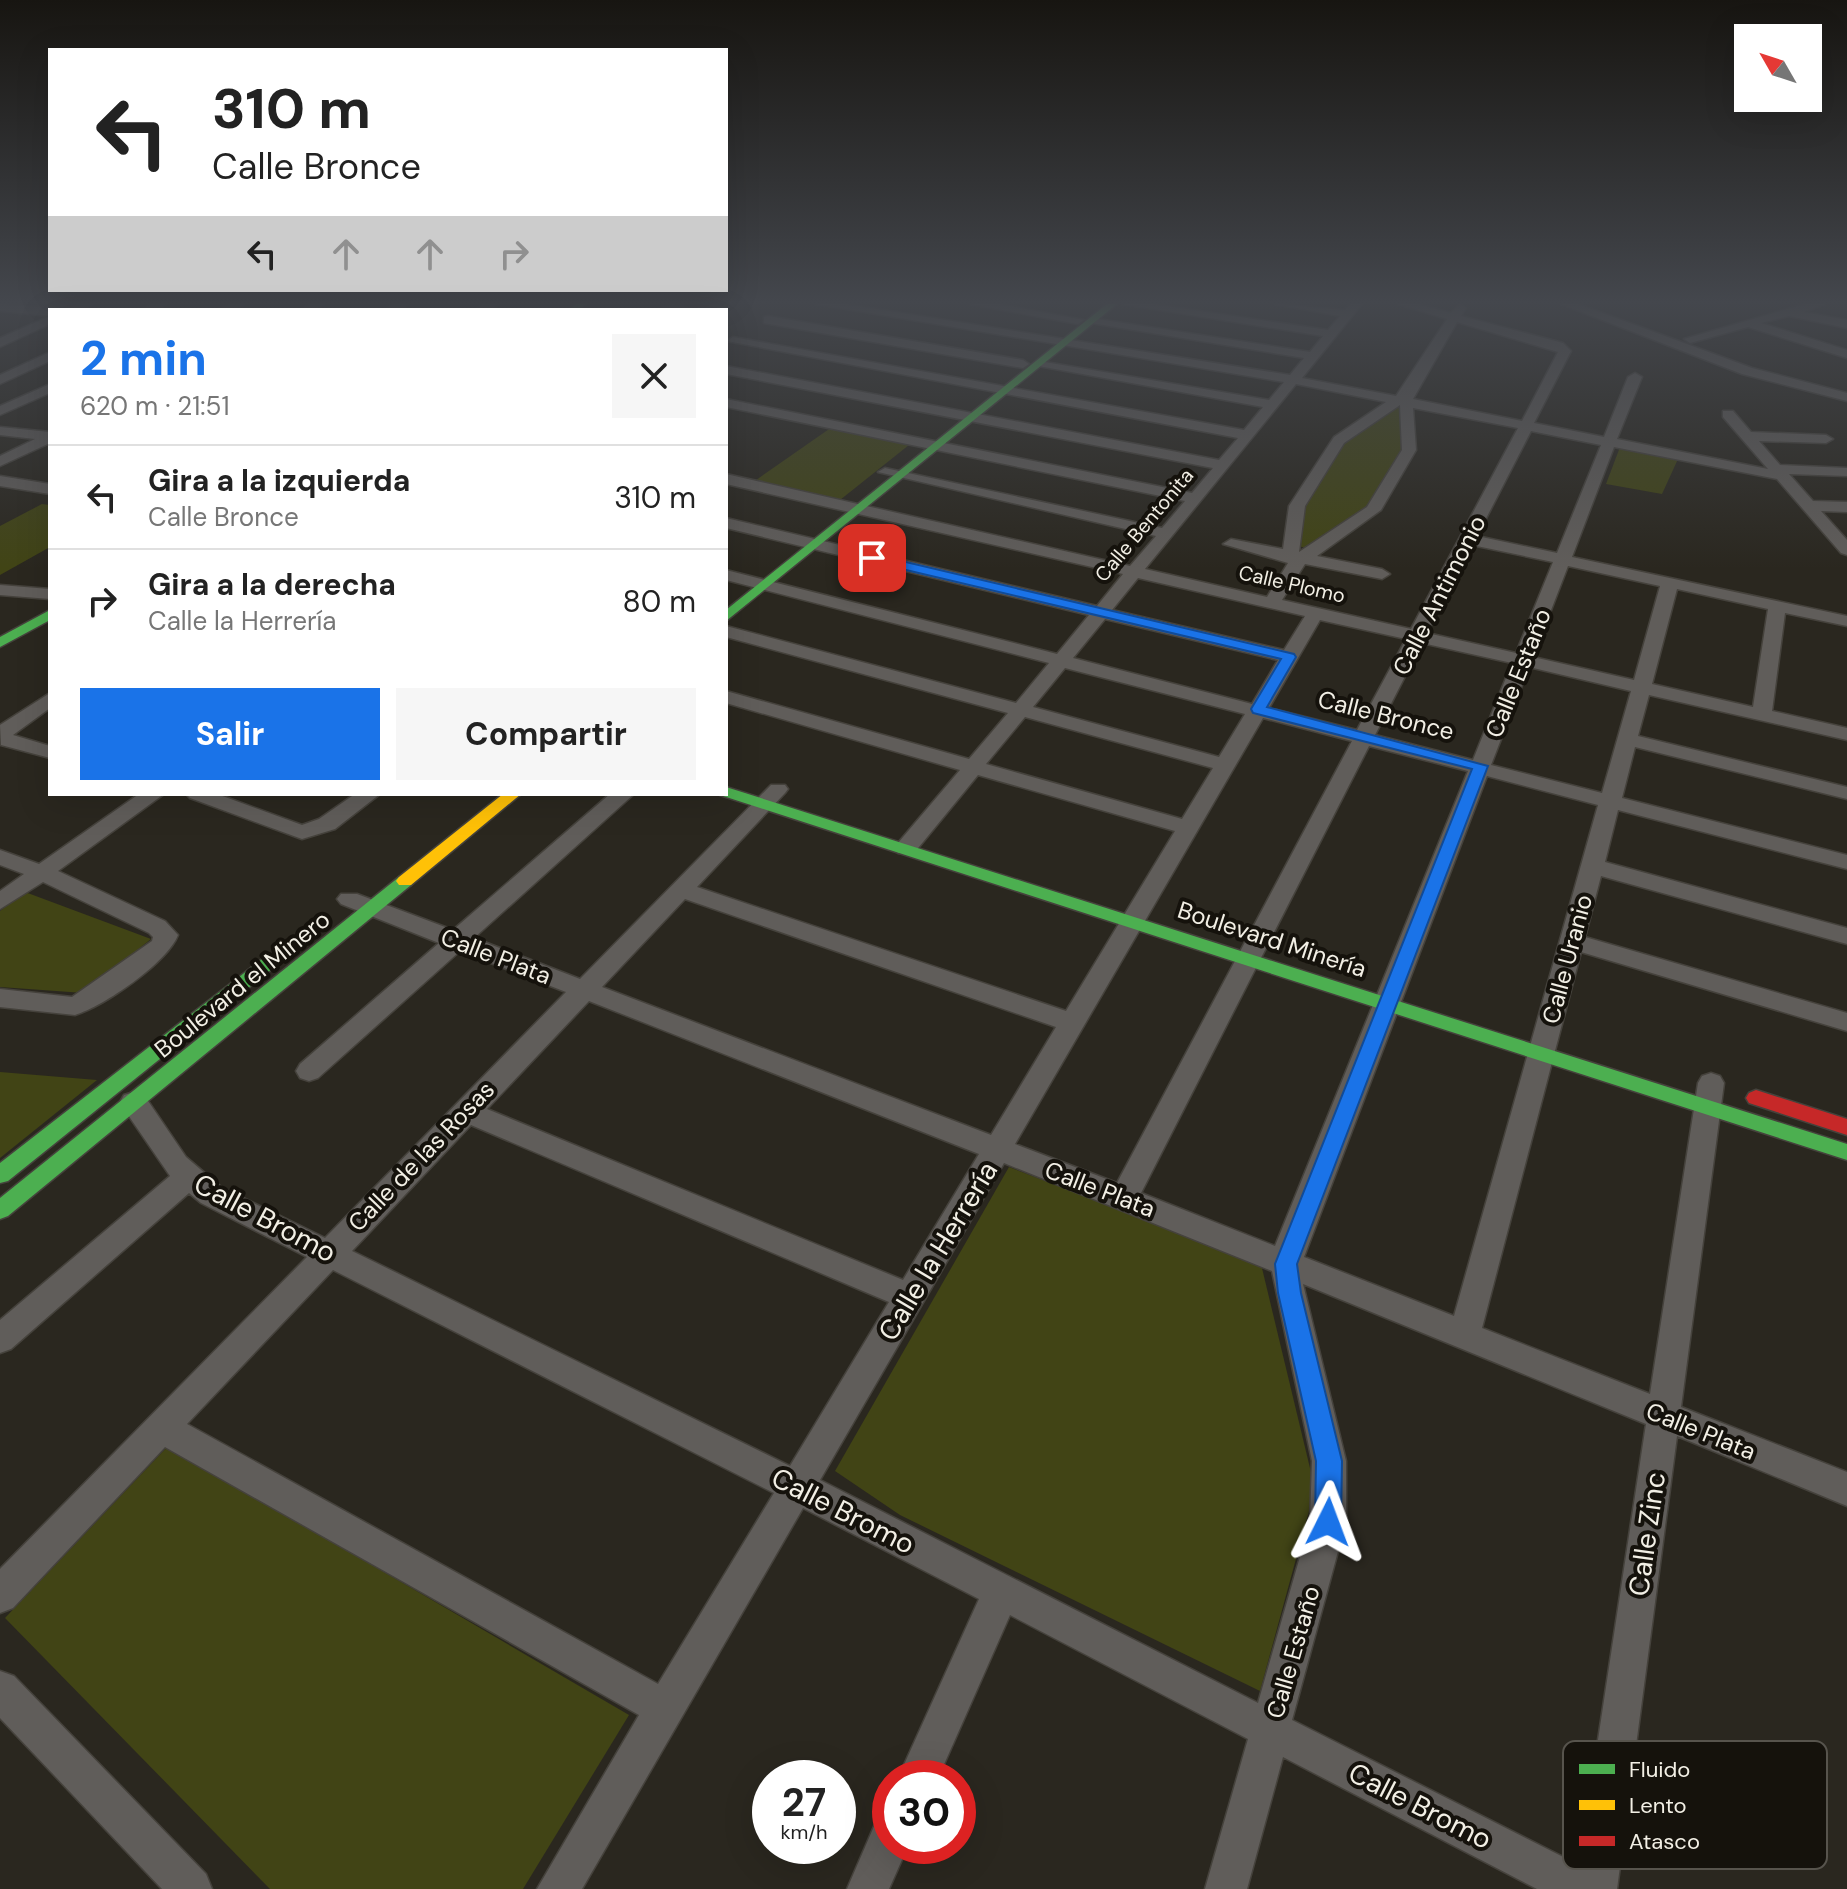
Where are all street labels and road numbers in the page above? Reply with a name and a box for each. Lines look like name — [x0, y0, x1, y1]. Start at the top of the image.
street label: Calle Bentonita — [1089, 463, 1199, 587]
street label: Calle Antimonio — [1385, 510, 1493, 680]
street label: Calle Plomo — [1236, 559, 1348, 609]
street label: Calle Estaño — [1478, 604, 1558, 742]
street label: Calle Bronce — [1315, 683, 1457, 747]
street label: Calle Uranio — [1535, 891, 1599, 1027]
street label: Boulevard Minería — [1174, 894, 1370, 984]
street label: Boulevard el Minero — [148, 904, 336, 1064]
street label: Calle Plata — [437, 921, 555, 991]
street label: Calle de las Rosas — [341, 1074, 501, 1238]
street label: Calle la Herrería — [870, 1154, 1006, 1348]
street label: Calle Plata — [1041, 1154, 1159, 1224]
street label: Calle Bromo — [187, 1165, 343, 1271]
street label: Calle Plata — [1642, 1395, 1760, 1467]
street label: Calle Bromo — [765, 1459, 921, 1563]
street label: Calle Zinc — [1620, 1469, 1674, 1599]
street label: Calle Estaño — [1259, 1582, 1327, 1722]
street label: Calle Bromo — [1342, 1754, 1498, 1858]

